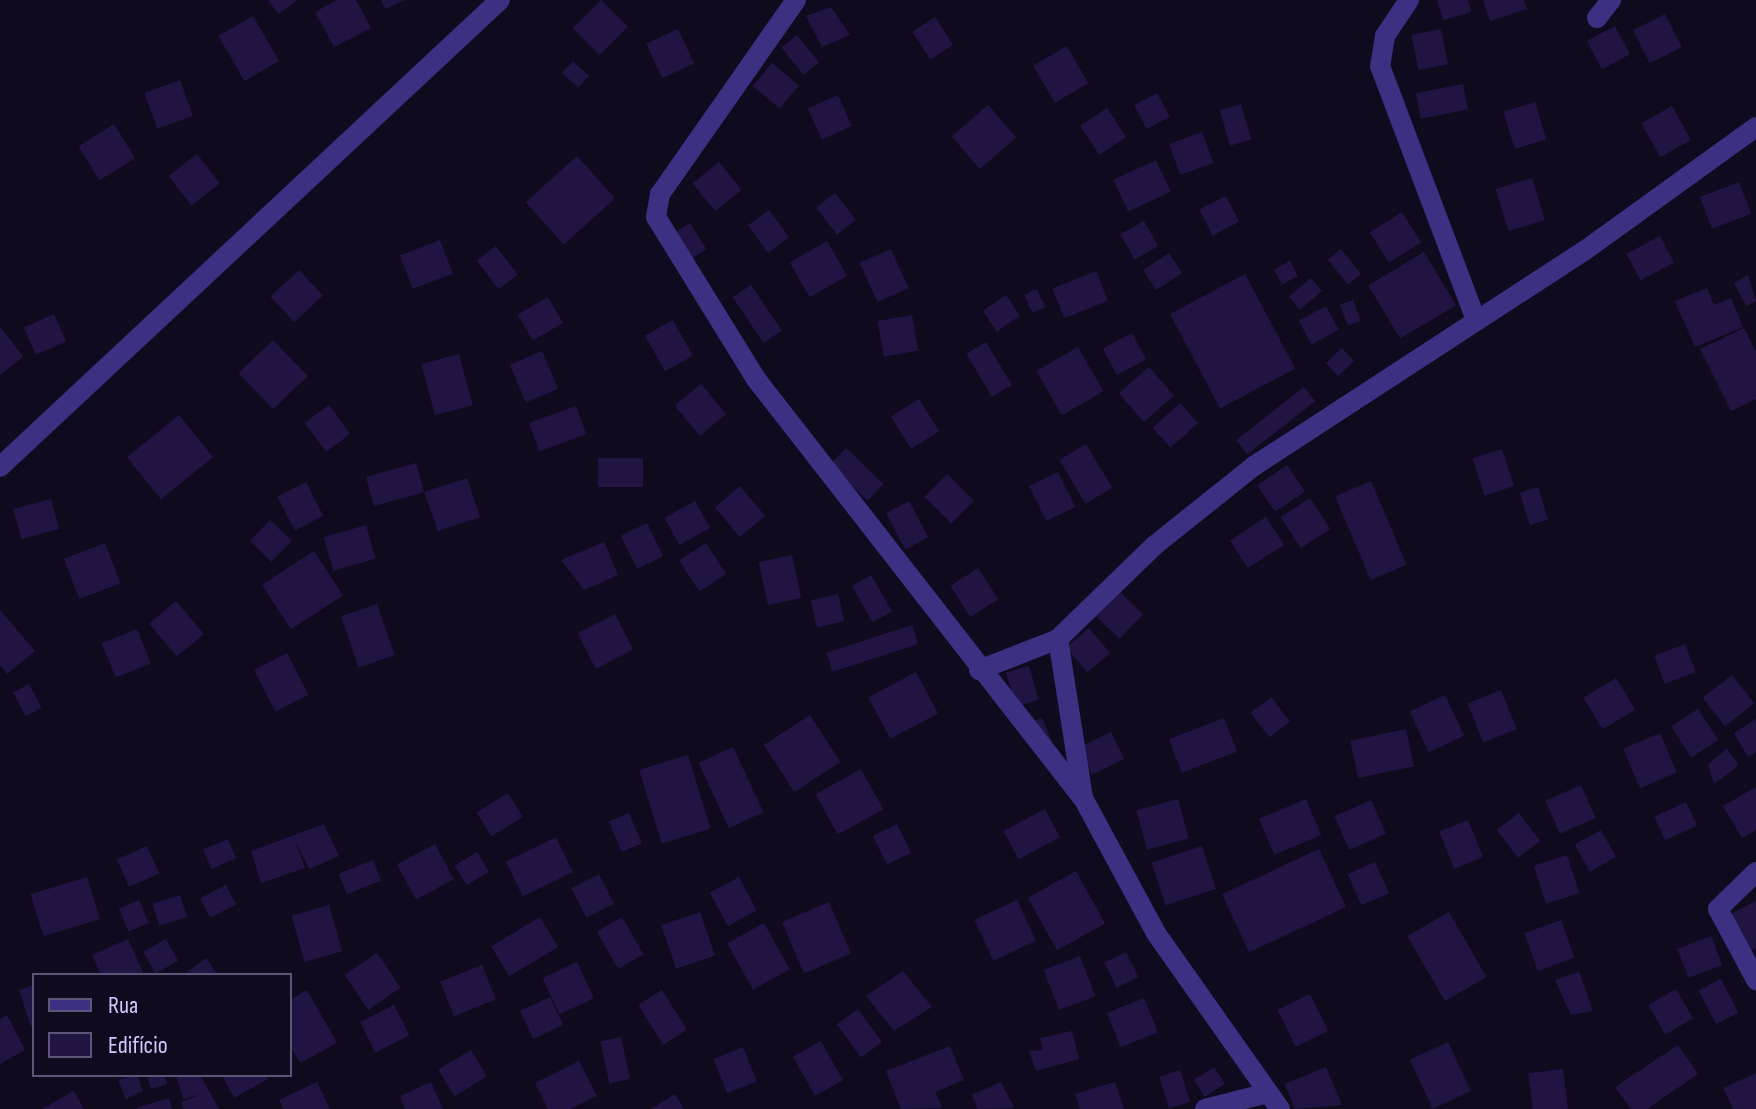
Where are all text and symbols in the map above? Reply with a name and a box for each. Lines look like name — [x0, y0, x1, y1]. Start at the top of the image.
legend — [32, 973, 292, 1077]
text: Rua — [108, 991, 138, 1020]
text: Edifício — [108, 1031, 168, 1060]

